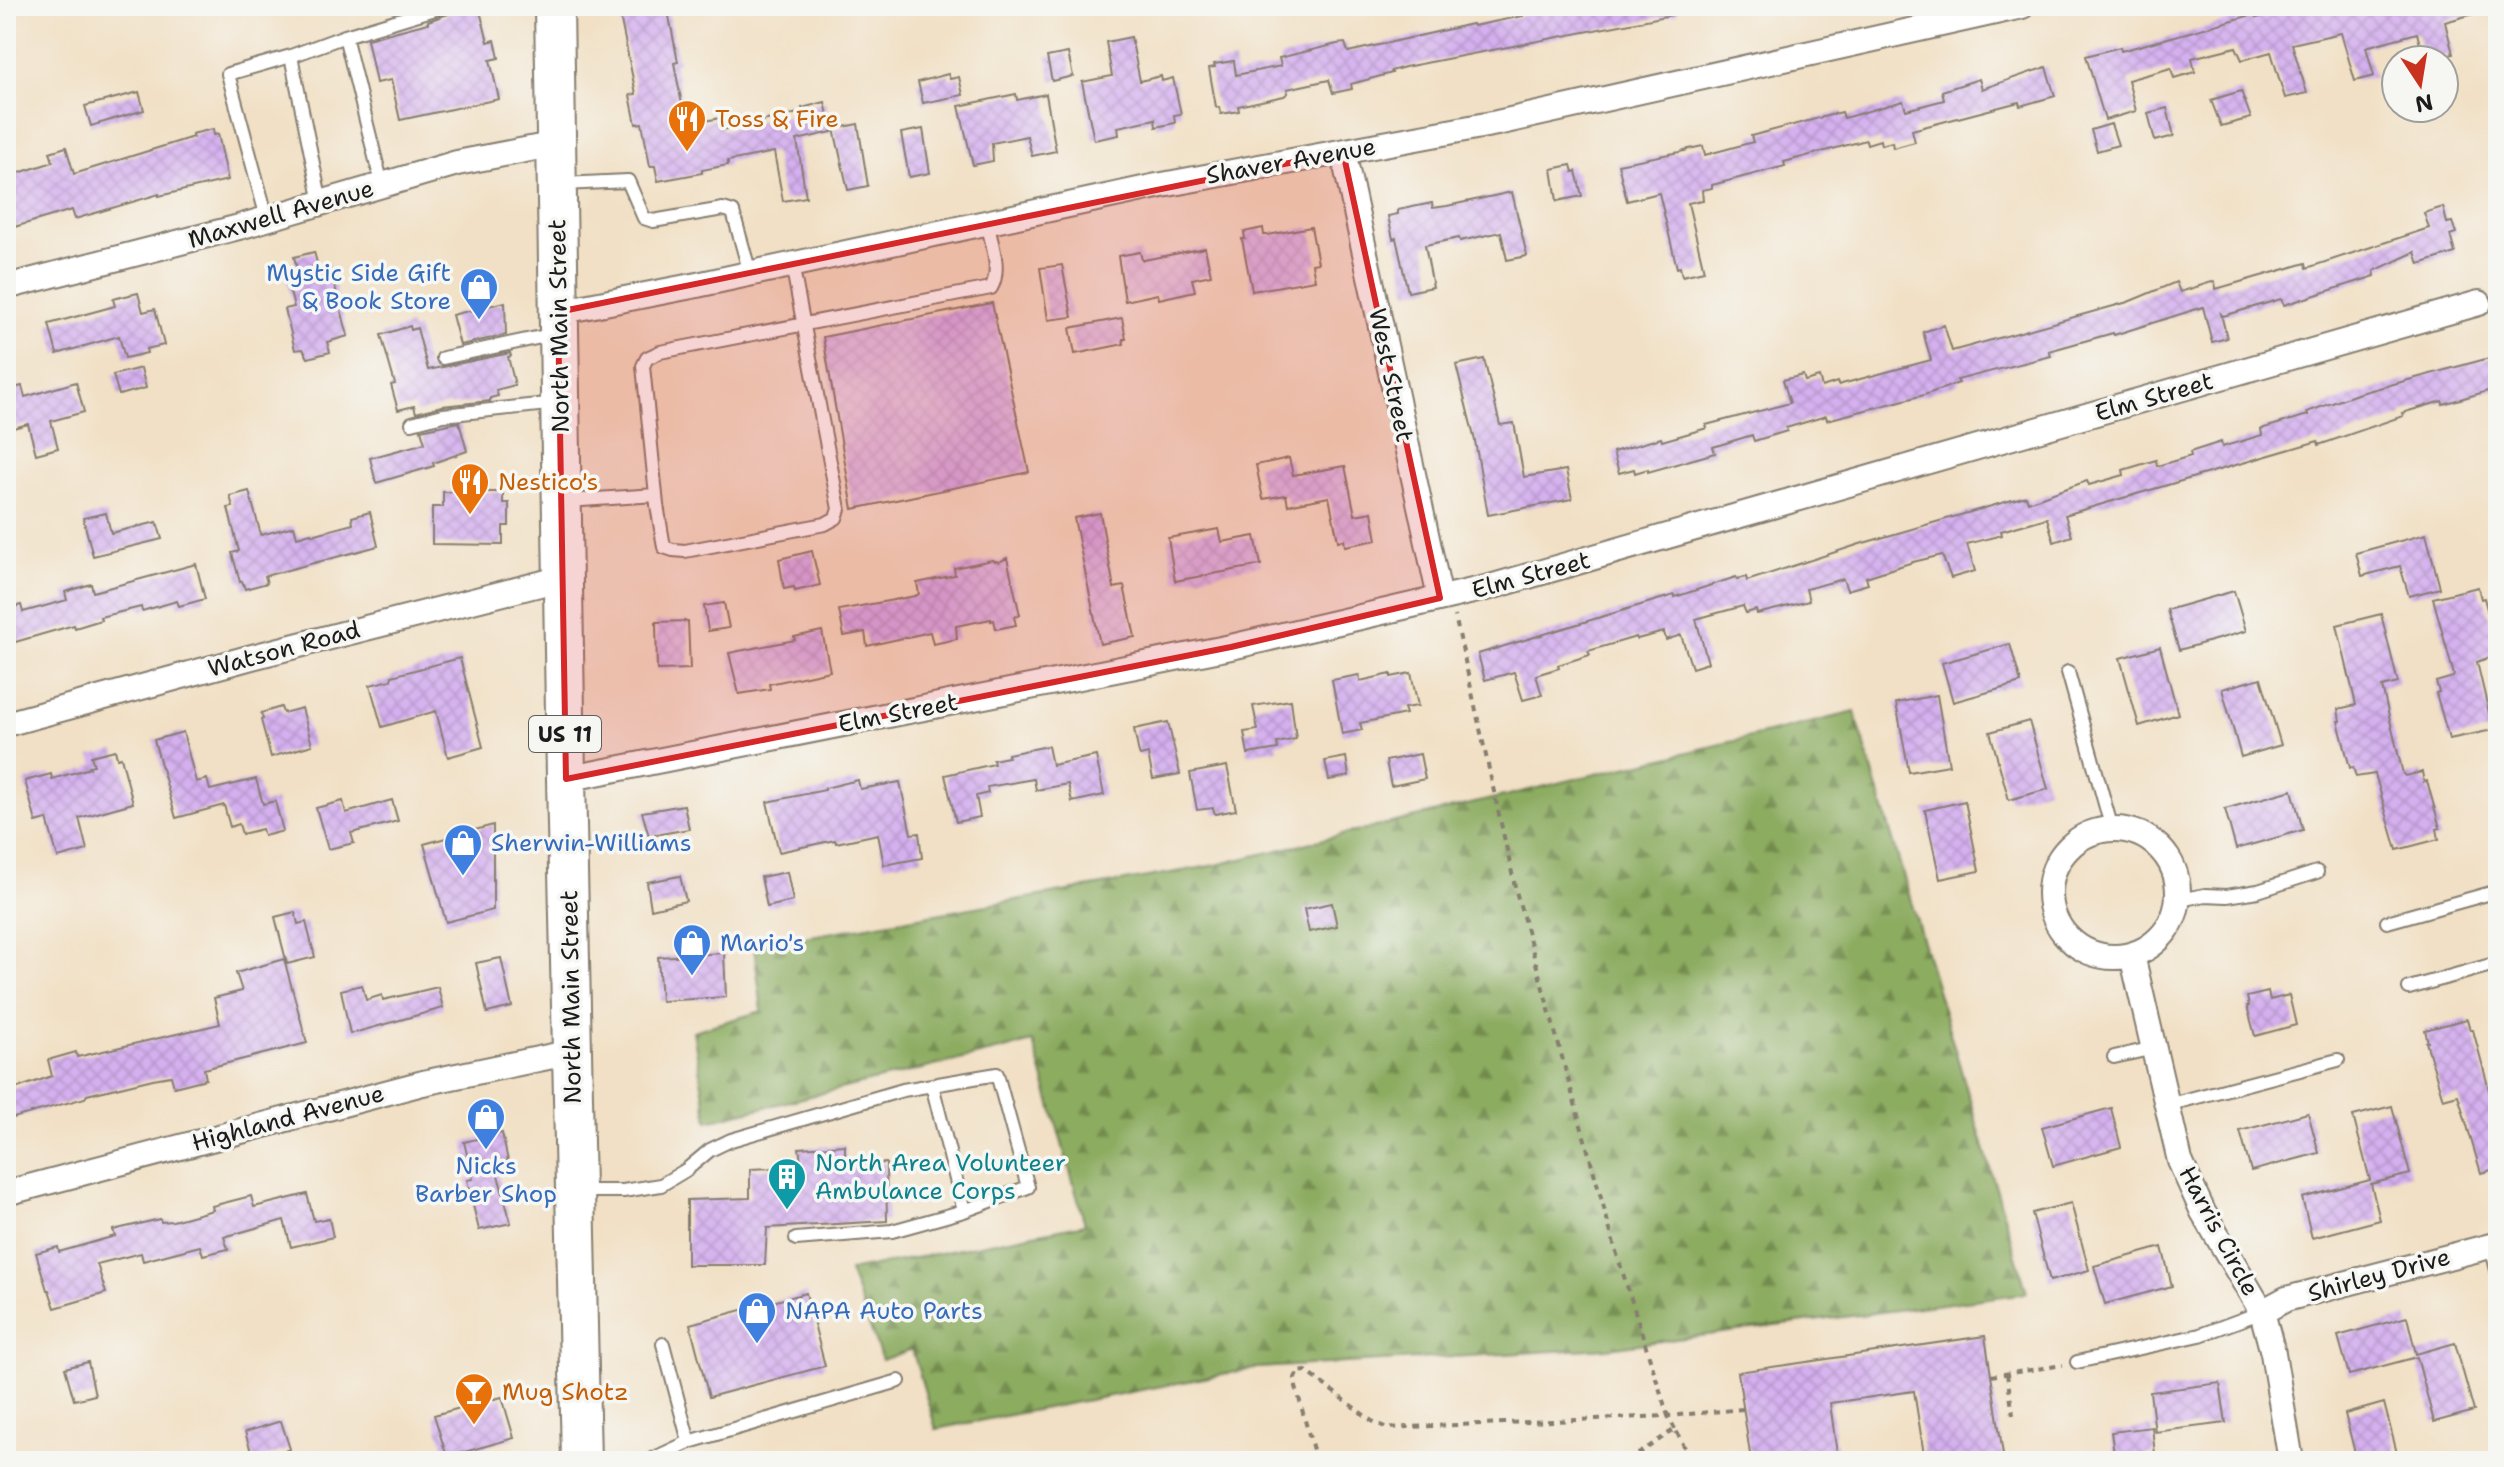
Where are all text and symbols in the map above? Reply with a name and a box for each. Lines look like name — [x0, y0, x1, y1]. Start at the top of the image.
north arrow — [2380, 44, 2460, 124]
text: N — [2413, 87, 2436, 119]
restaurant icon: Toss & Fire — [666, 98, 708, 153]
place label: Toss & Fire — [715, 103, 839, 135]
street label: Shaver Avenue — [1204, 130, 1378, 192]
street label: Maxwell Avenue — [184, 172, 378, 256]
street label: North Main Street — [541, 219, 577, 433]
place label: Mystic Side Gift & Book Store — [266, 257, 451, 317]
shop icon: Mystic Side Gift & Book Store — [458, 266, 500, 321]
street label: West Street — [1361, 305, 1421, 445]
street label: Elm Street — [2091, 365, 2217, 429]
restaurant icon: Nestico's — [449, 461, 491, 516]
place label: Nestico's — [498, 466, 598, 498]
street label: Elm Street — [1468, 544, 1594, 606]
street label: Watson Road — [204, 613, 364, 685]
street label: Elm Street — [835, 686, 961, 740]
road number: US 11 — [529, 716, 601, 752]
shop icon: Sherwin-Williams — [442, 822, 484, 877]
place label: Sherwin-Williams — [491, 827, 692, 859]
street label: North Main Street — [553, 890, 589, 1104]
shop icon: Mario's — [671, 922, 713, 977]
place label: Mario's — [720, 927, 804, 959]
street label: Highland Avenue — [188, 1077, 388, 1159]
shop icon: Nicks Barber Shop — [465, 1096, 507, 1151]
place label: North Area Volunteer Ambulance Corps — [815, 1147, 1066, 1207]
place label: Nicks Barber Shop — [415, 1150, 557, 1210]
building icon: North Area Volunteer Ambulance Corps — [766, 1156, 808, 1211]
street label: Harris Circle — [2171, 1161, 2267, 1301]
street label: Shirley Drive — [2304, 1241, 2454, 1309]
shop icon: NAPA Auto Parts — [736, 1290, 778, 1345]
place label: NAPA Auto Parts — [785, 1295, 983, 1327]
bar icon: Mug Shotz — [453, 1371, 495, 1426]
place label: Mug Shotz — [502, 1376, 629, 1408]

